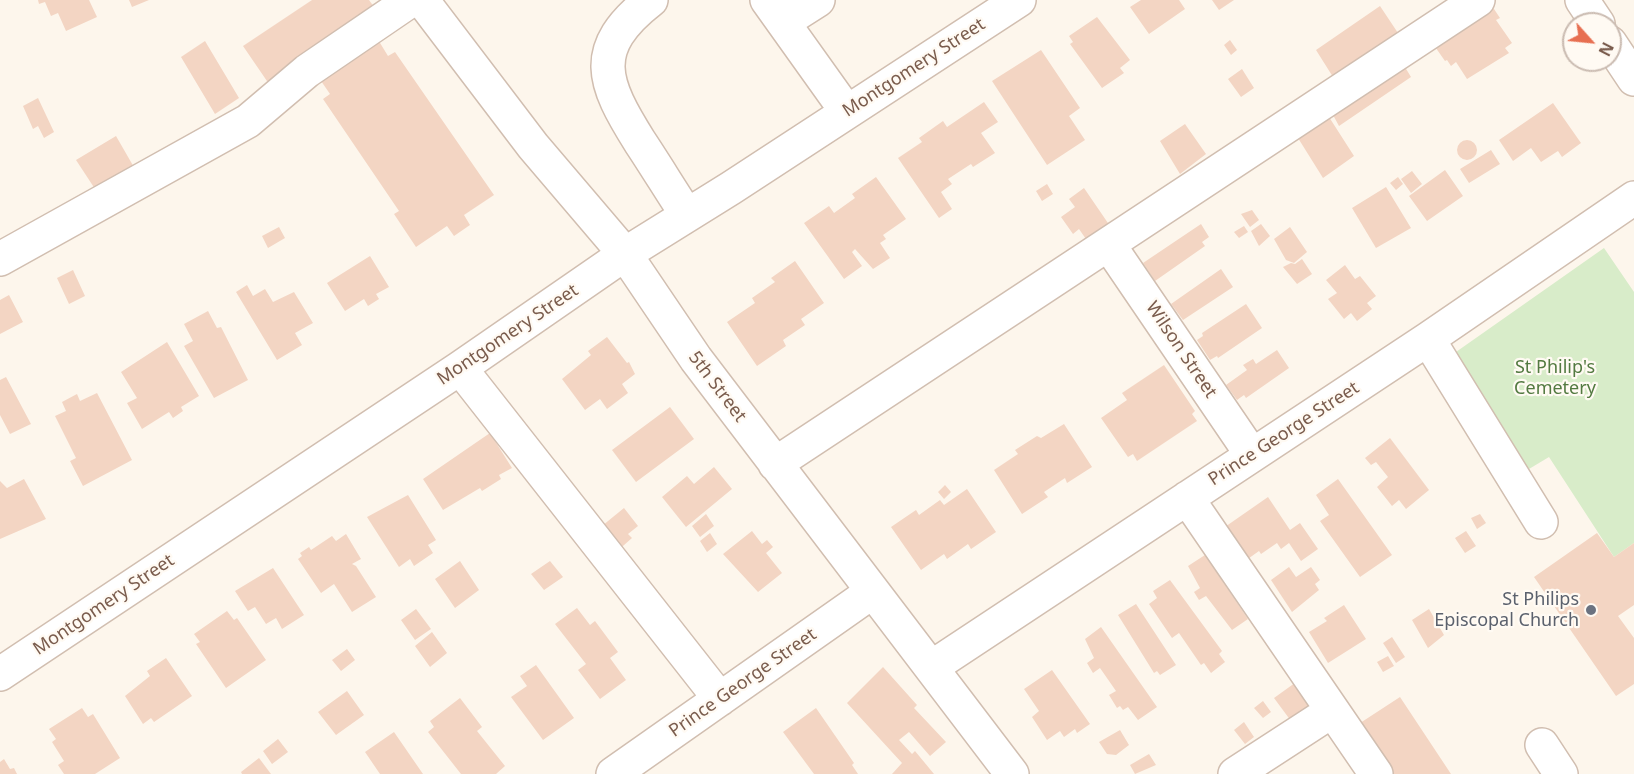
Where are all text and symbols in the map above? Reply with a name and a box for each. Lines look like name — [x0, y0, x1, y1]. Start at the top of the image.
north arrow — [1562, 12, 1622, 72]
street label: Montgomery Street — [839, 14, 989, 122]
text: N — [1594, 38, 1619, 60]
street label: Montgomery Street — [433, 280, 583, 390]
street label: Wilson Street — [1141, 298, 1221, 402]
street label: 5th Street — [683, 347, 751, 427]
park label: St Philip's Cemetery — [1514, 357, 1596, 400]
street label: Prince George Street — [1205, 377, 1363, 491]
street label: Montgomery Street — [29, 550, 179, 660]
place label: St Philips Episcopal Church — [1434, 589, 1579, 632]
marker: St Philips Episcopal Church — [1584, 603, 1598, 617]
street label: Prince George Street — [665, 624, 821, 742]

